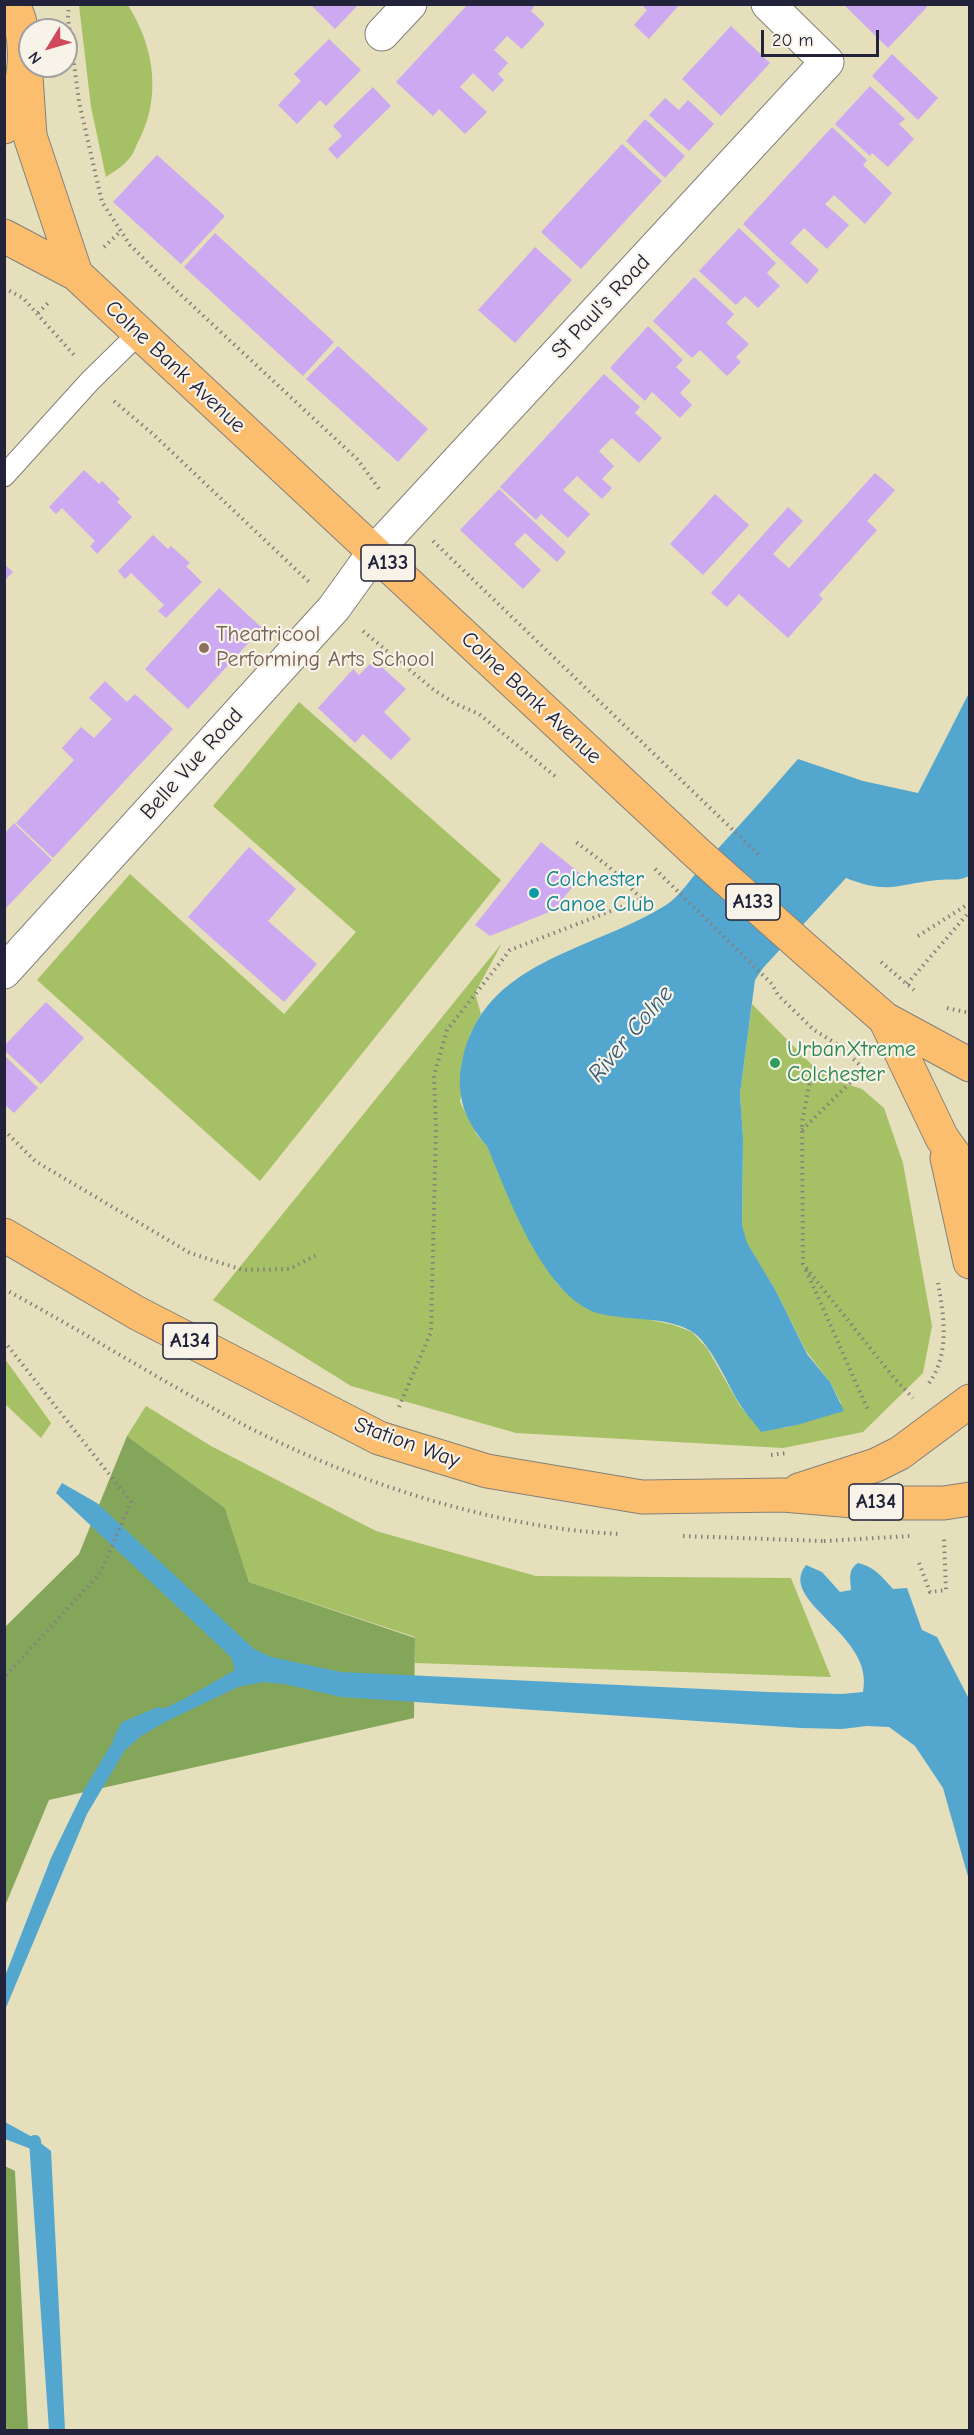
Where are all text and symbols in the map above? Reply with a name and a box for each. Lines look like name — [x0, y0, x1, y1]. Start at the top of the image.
north arrow — [18, 18, 78, 78]
scale bar — [764, 18, 882, 56]
text: 20 m — [772, 30, 813, 51]
text: N — [25, 48, 46, 67]
street label: St Paul's Road — [546, 249, 656, 365]
street label: Colne Bank Avenue — [99, 295, 251, 439]
road number: A133 — [361, 545, 415, 581]
place label: Theatricool Performing Arts School — [216, 622, 435, 674]
street label: Colne Bank Avenue — [455, 626, 607, 770]
marker: Theatricool Performing Arts School — [197, 641, 211, 655]
street label: Belle Vue Road — [135, 703, 249, 825]
place label: Colchester Canoe Club — [546, 867, 654, 918]
road number: A133 — [726, 884, 780, 920]
marker: Colchester Canoe Club — [527, 886, 541, 900]
water label: River Colne — [582, 980, 680, 1088]
place label: UrbanXtreme Colchester — [787, 1037, 916, 1088]
marker: UrbanXtreme Colchester — [768, 1056, 782, 1070]
road number: A134 — [163, 1323, 217, 1359]
street label: Station Way — [351, 1412, 463, 1474]
road number: A134 — [849, 1484, 903, 1520]

